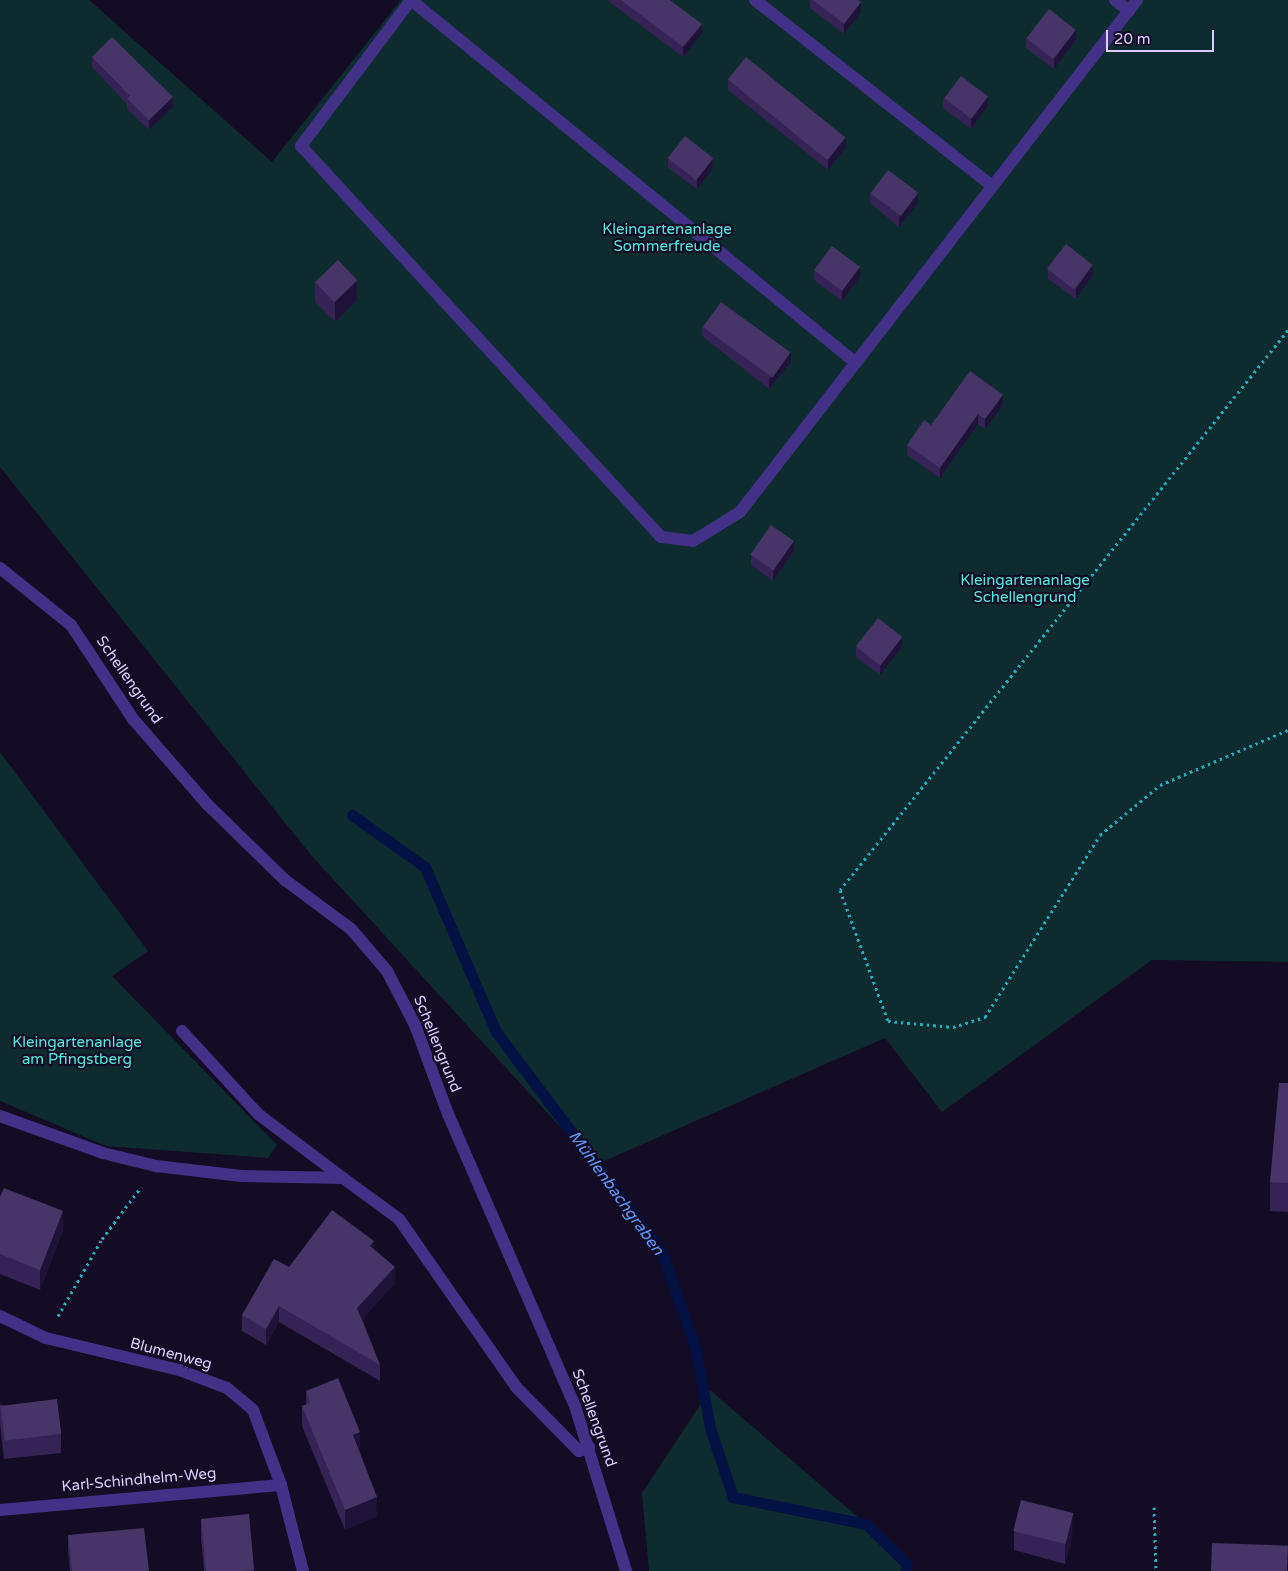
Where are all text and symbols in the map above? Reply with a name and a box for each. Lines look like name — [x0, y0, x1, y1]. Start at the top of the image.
scale bar — [1108, 20, 1216, 52]
text: 20 m — [1114, 30, 1151, 48]
park label: Kleingartenanlage Sommerfreude — [602, 220, 732, 255]
park label: Kleingartenanlage Schellengrund — [960, 571, 1090, 606]
street label: Schellengrund — [92, 633, 166, 727]
street label: Schellengrund — [409, 993, 465, 1095]
park label: Kleingartenanlage am Pfingstberg — [12, 1033, 142, 1068]
water label: Mühlenbachgraben — [564, 1127, 668, 1259]
street label: Blumenweg — [128, 1334, 214, 1374]
street label: Schellengrund — [568, 1367, 620, 1469]
street label: Karl-Schindhelm-Weg — [61, 1464, 217, 1496]

